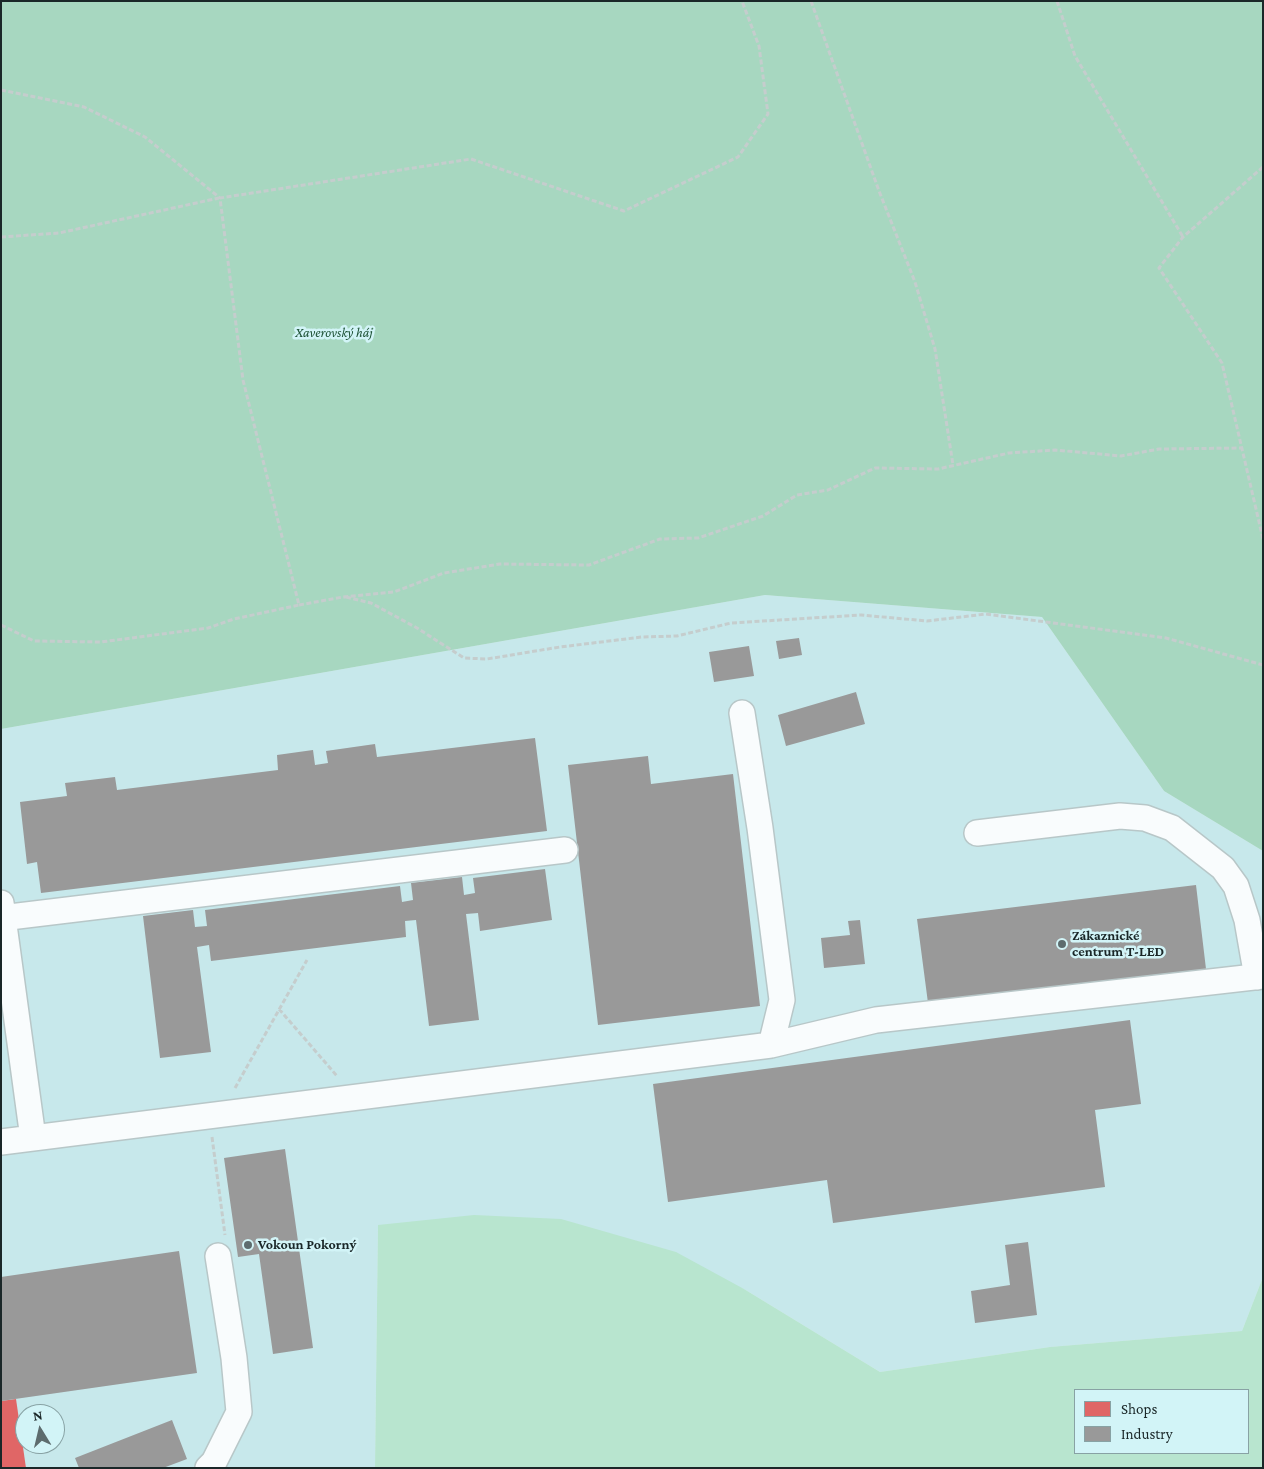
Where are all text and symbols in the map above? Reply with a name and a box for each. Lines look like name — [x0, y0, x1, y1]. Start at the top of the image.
park label: Xaverovský háj — [295, 325, 373, 341]
place label: Zákaznické centrum T-LED — [1072, 928, 1164, 960]
marker: Zákaznické centrum T-LED — [1056, 938, 1068, 950]
place label: Vokoun Pokorný — [258, 1237, 356, 1253]
marker: Vokoun Pokorný — [242, 1239, 254, 1251]
legend — [1074, 1389, 1249, 1454]
text: Shops — [1121, 1401, 1157, 1417]
north arrow — [15, 1404, 65, 1454]
text: N — [32, 1407, 44, 1424]
text: Industry — [1121, 1426, 1173, 1442]

